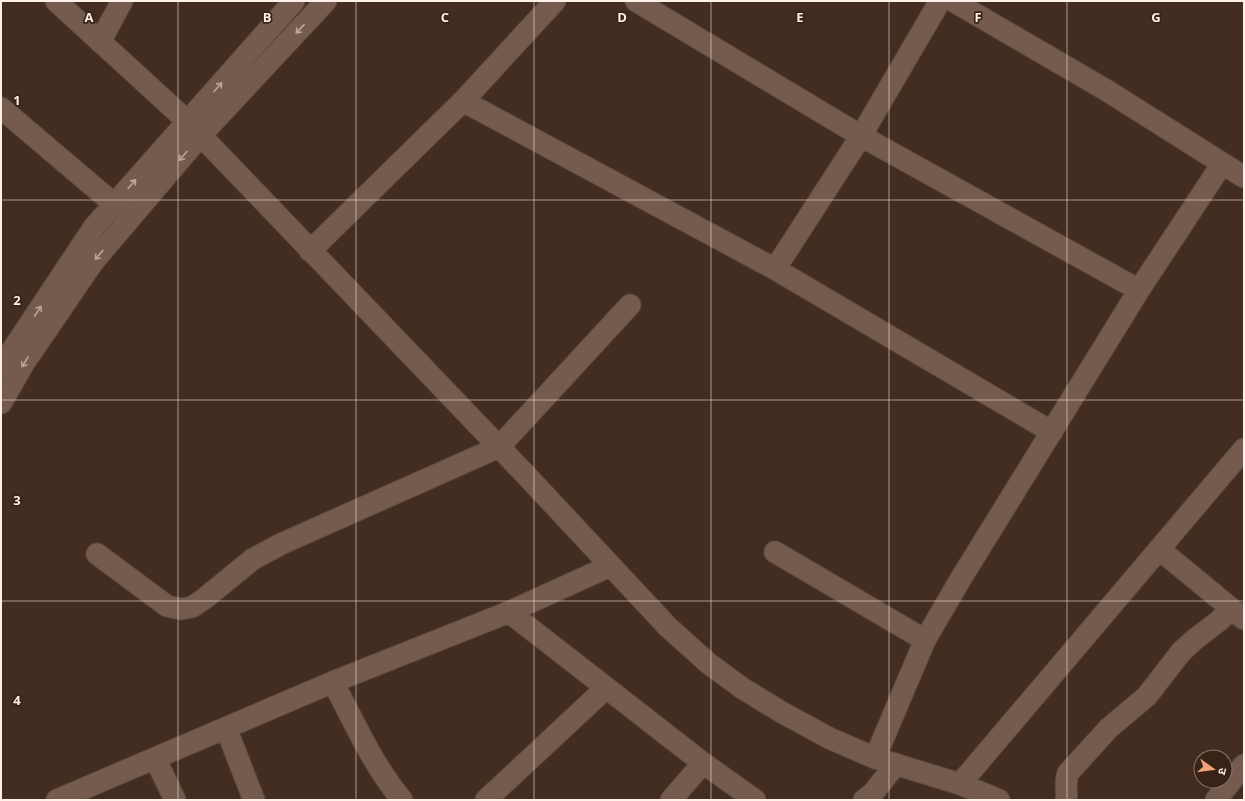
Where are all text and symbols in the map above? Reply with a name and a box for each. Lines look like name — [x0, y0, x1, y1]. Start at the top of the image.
text: A — [85, 8, 94, 26]
text: B — [263, 8, 272, 26]
text: C — [441, 8, 449, 26]
text: D — [617, 8, 627, 26]
text: E — [796, 8, 804, 26]
text: F — [974, 8, 982, 26]
text: G — [1151, 8, 1161, 26]
one-way arrow — [295, 24, 304, 35]
one-way arrow — [213, 82, 223, 92]
text: 1 — [13, 91, 21, 109]
one-way arrow — [179, 151, 188, 161]
one-way arrow — [127, 179, 136, 189]
one-way arrow — [94, 250, 103, 260]
text: 2 — [13, 291, 21, 309]
one-way arrow — [34, 306, 42, 317]
one-way arrow — [21, 356, 29, 367]
text: 3 — [13, 491, 21, 509]
text: 4 — [13, 691, 21, 709]
north arrow — [1193, 749, 1233, 789]
text: उ — [1215, 767, 1231, 777]

